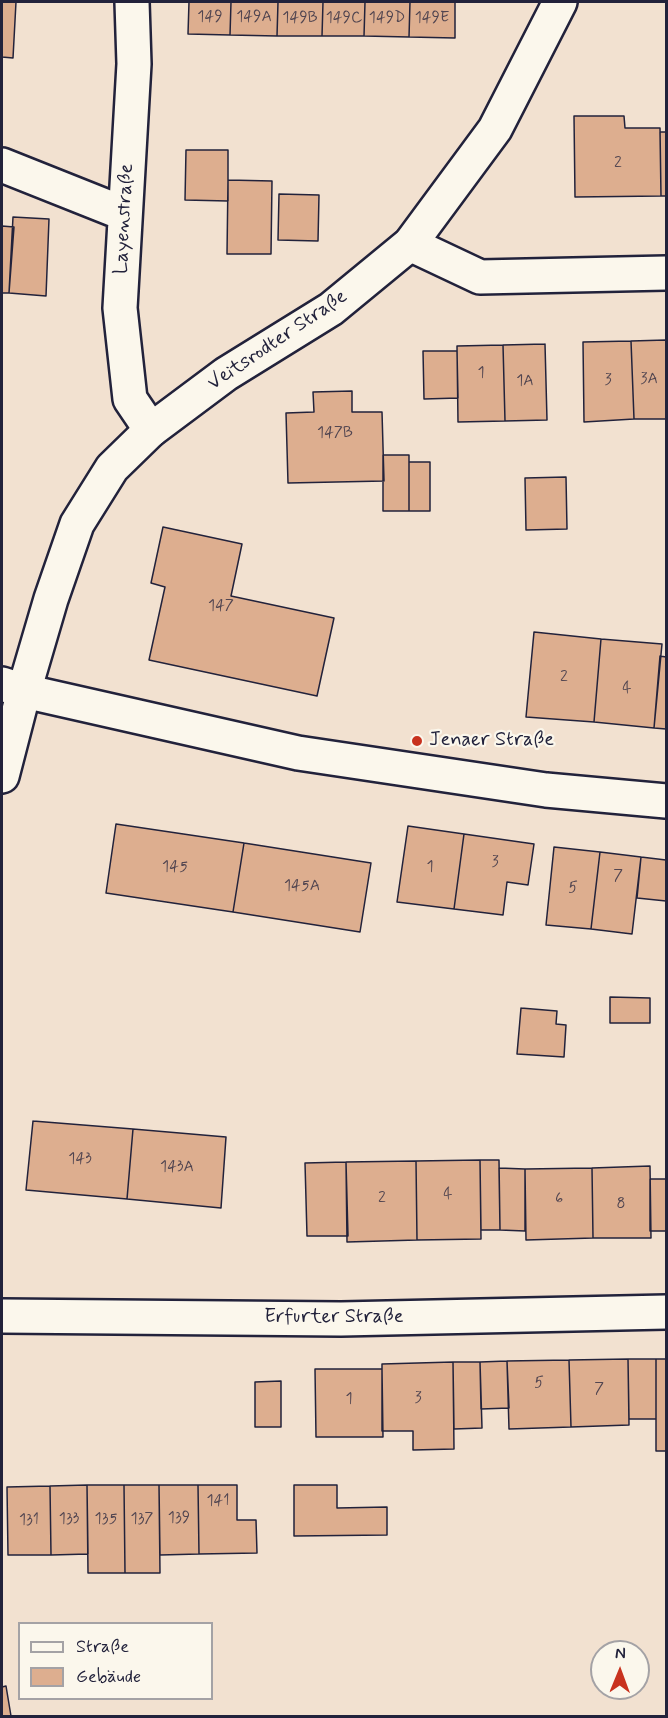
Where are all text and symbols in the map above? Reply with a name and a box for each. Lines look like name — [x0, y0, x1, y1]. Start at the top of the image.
house number: 149 — [197, 8, 223, 28]
house number: 149A — [236, 8, 272, 28]
house number: 149B — [282, 9, 318, 29]
house number: 149C — [326, 9, 362, 29]
house number: 149D — [369, 9, 405, 29]
house number: 149E — [415, 9, 449, 29]
house number: 2 — [614, 154, 622, 174]
street label: Layenstraße — [110, 163, 140, 275]
street label: Veitsrodter Straße — [204, 285, 352, 397]
house number: 1 — [477, 364, 485, 384]
house number: 3A — [640, 370, 658, 390]
house number: 3 — [604, 371, 612, 391]
house number: 1A — [516, 372, 534, 392]
house number: 147B — [317, 424, 353, 444]
house number: 147 — [208, 597, 234, 617]
house number: 2 — [560, 668, 568, 688]
house number: 4 — [622, 679, 632, 699]
place label: Jenaer Straße — [429, 729, 554, 753]
marker: Jenaer Straße — [410, 734, 424, 748]
house number: 3 — [491, 853, 499, 873]
house number: 145 — [162, 858, 188, 878]
house number: 1 — [426, 858, 434, 878]
house number: 7 — [613, 867, 623, 887]
house number: 145A — [284, 877, 320, 897]
house number: 5 — [568, 879, 578, 899]
house number: 143 — [68, 1150, 92, 1170]
house number: 143A — [160, 1158, 194, 1178]
house number: 4 — [443, 1185, 453, 1205]
house number: 2 — [378, 1189, 386, 1209]
house number: 6 — [555, 1190, 563, 1210]
house number: 8 — [616, 1195, 626, 1215]
street label: Erfurter Straße — [264, 1306, 404, 1330]
house number: 5 — [534, 1374, 544, 1394]
house number: 7 — [594, 1380, 604, 1400]
house number: 3 — [414, 1389, 422, 1409]
house number: 1 — [345, 1390, 353, 1410]
house number: 141 — [206, 1492, 230, 1512]
house number: 139 — [168, 1509, 190, 1529]
house number: 133 — [59, 1510, 79, 1530]
house number: 135 — [95, 1510, 117, 1530]
house number: 137 — [131, 1510, 153, 1530]
house number: 131 — [19, 1511, 39, 1531]
legend — [18, 1622, 213, 1700]
text: Straße — [76, 1635, 129, 1659]
north arrow — [590, 1640, 650, 1700]
text: N — [615, 1643, 626, 1664]
text: Gebäude — [76, 1665, 141, 1689]

